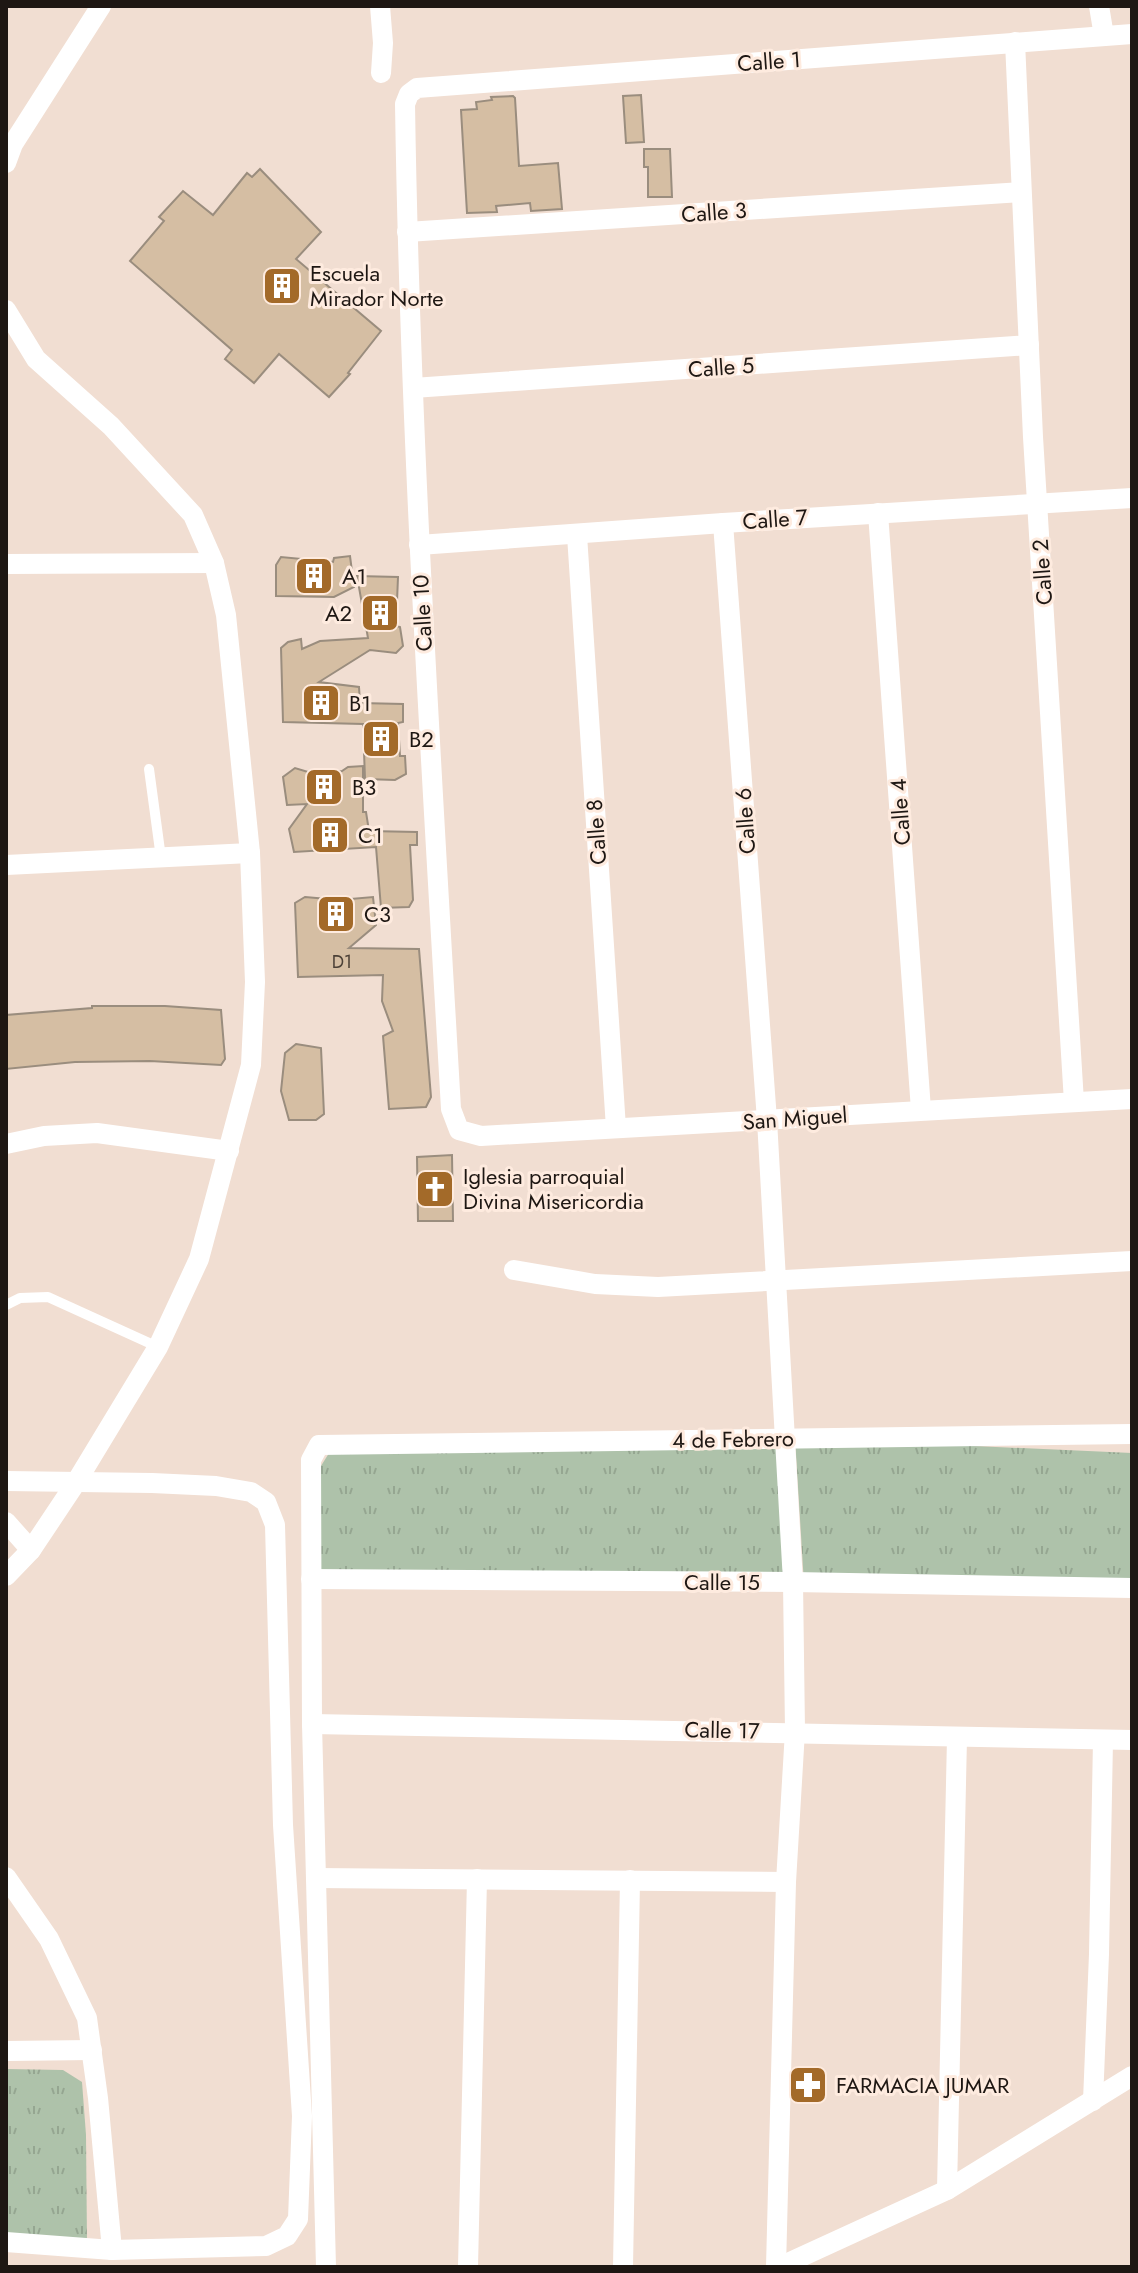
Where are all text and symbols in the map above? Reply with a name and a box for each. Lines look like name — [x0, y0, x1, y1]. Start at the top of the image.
street label: Calle 1 — [736, 43, 802, 79]
street label: Calle 3 — [680, 194, 748, 230]
place label: Escuela Mirador Norte — [310, 257, 444, 314]
building icon: Escuela Mirador Norte — [261, 265, 303, 307]
street label: Calle 5 — [687, 349, 755, 385]
street label: Calle 7 — [741, 501, 809, 537]
street label: Calle 2 — [1024, 538, 1060, 606]
building icon: A1 — [293, 555, 335, 597]
place label: A1 — [342, 560, 366, 592]
street label: Calle 10 — [404, 574, 440, 652]
building icon: A2 — [359, 592, 401, 634]
place label: A2 — [325, 597, 352, 629]
building icon: B1 — [300, 682, 342, 724]
place label: B1 — [349, 687, 371, 719]
building icon: B2 — [360, 718, 402, 760]
place label: B2 — [409, 723, 434, 755]
building icon: B3 — [303, 766, 345, 808]
place label: B3 — [352, 771, 376, 803]
street label: Calle 4 — [882, 778, 918, 846]
street label: Calle 6 — [727, 787, 763, 855]
street label: Calle 8 — [578, 798, 614, 866]
building icon: C1 — [309, 814, 351, 856]
place label: C1 — [358, 819, 383, 851]
building icon: C3 — [315, 893, 357, 935]
place label: C3 — [364, 898, 391, 930]
house number: D1 — [332, 949, 352, 975]
street label: San Miguel — [742, 1098, 848, 1138]
place label: Iglesia parroquial Divina Misericordia — [463, 1160, 644, 1217]
church icon: Iglesia parroquial Divina Misericordia — [414, 1168, 456, 1210]
street label: 4 de Febrero — [672, 1422, 794, 1456]
street label: Calle 15 — [684, 1566, 760, 1598]
street label: Calle 17 — [684, 1713, 760, 1747]
pharmacy icon: FARMACIA JUMAR — [787, 2064, 829, 2106]
place label: FARMACIA JUMAR — [836, 2069, 1010, 2101]

